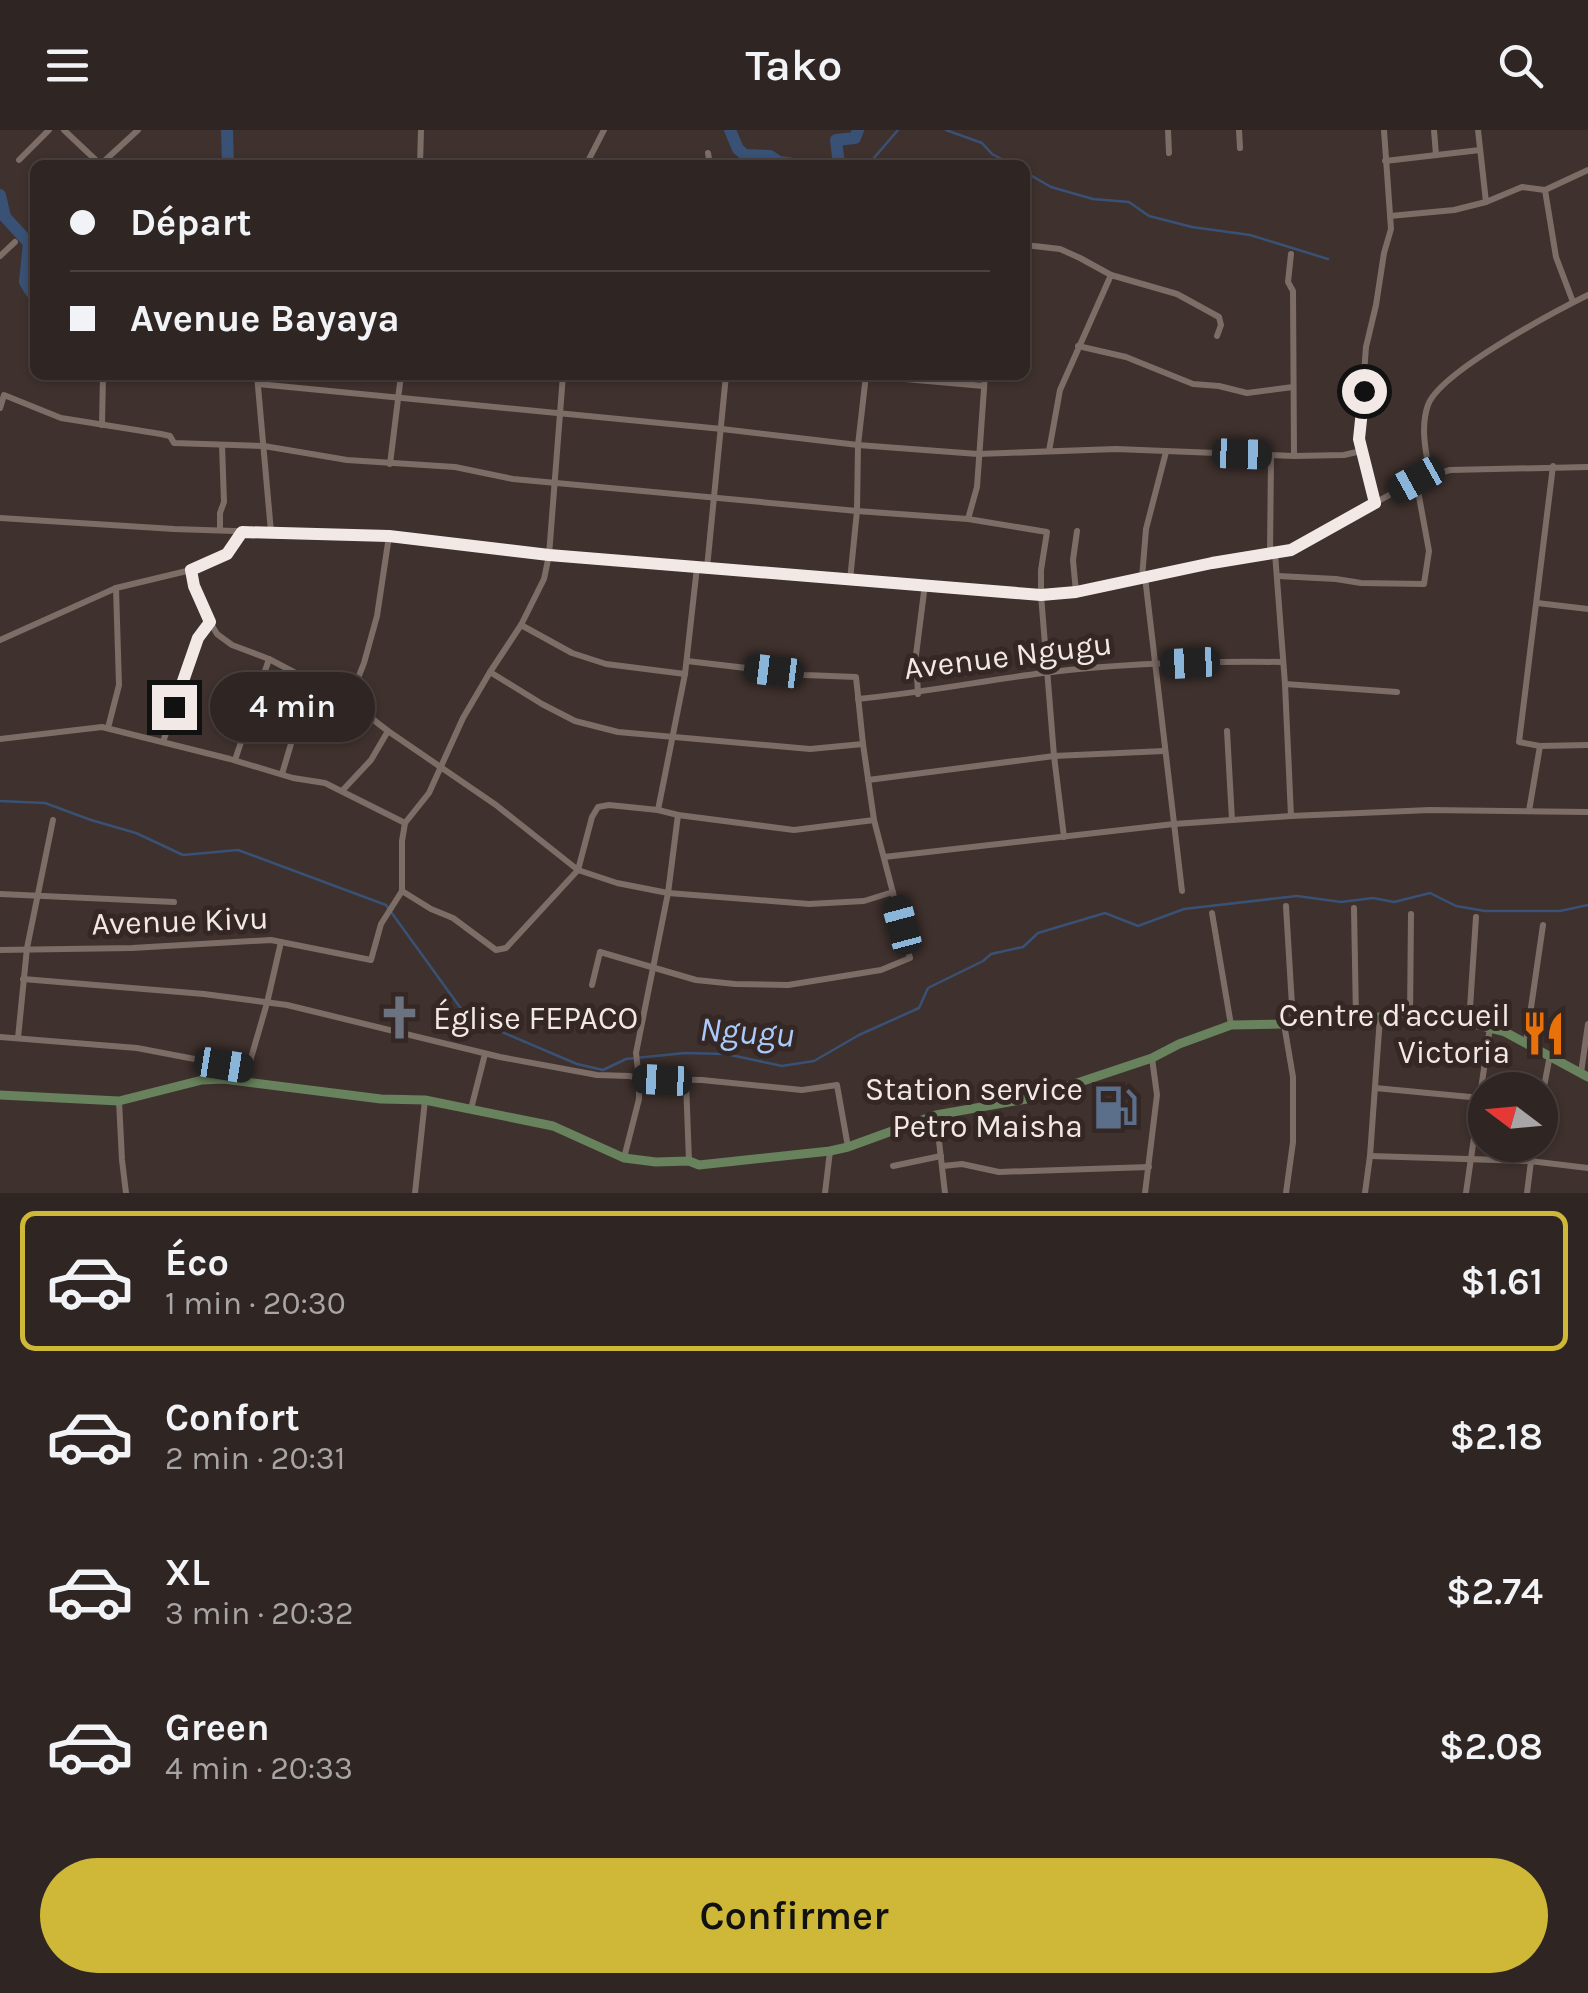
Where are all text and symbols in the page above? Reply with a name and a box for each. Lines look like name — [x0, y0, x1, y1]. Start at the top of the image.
icon: menu — [40, 38, 95, 93]
icon: search — [1493, 38, 1548, 93]
text: Tako — [746, 39, 842, 91]
text: Départ — [130, 200, 252, 245]
text: Avenue Bayaya — [130, 296, 400, 341]
route start — [1342, 369, 1387, 414]
car — [1211, 438, 1273, 470]
car — [1382, 452, 1450, 508]
street label: Avenue Ngugu — [902, 625, 1114, 687]
car — [1159, 646, 1221, 680]
car — [742, 652, 806, 690]
callout: 4 min — [209, 672, 374, 742]
route end — [152, 685, 197, 730]
text: 4 min — [249, 688, 336, 725]
car — [880, 892, 924, 958]
street label: Avenue Kivu — [91, 899, 269, 943]
church icon: Église FEPACO — [376, 994, 424, 1042]
place label: Centre d'accueil Victoria — [1279, 997, 1510, 1071]
place label: Église FEPACO — [433, 998, 638, 1037]
water label: Ngugu — [698, 1008, 796, 1056]
restaurant icon: Centre d'accueil Victoria — [1519, 1009, 1567, 1057]
car — [192, 1045, 256, 1085]
car — [631, 1063, 693, 1097]
place label: Station service Petro Maisha — [865, 1071, 1083, 1145]
north arrow — [1468, 1072, 1558, 1162]
map controls — [1468, 1072, 1558, 1162]
fuel station icon: Station service Petro Maisha — [1092, 1083, 1140, 1131]
icon: car — [45, 1236, 135, 1326]
text: Éco — [165, 1240, 229, 1285]
text: $1.61 — [1460, 1259, 1543, 1304]
text: 1 min · 20:30 — [165, 1285, 346, 1322]
icon: car — [45, 1391, 135, 1481]
text: Confort — [165, 1395, 300, 1440]
text: $2.18 — [1449, 1414, 1543, 1459]
text: 2 min · 20:31 — [165, 1440, 345, 1477]
icon: car — [45, 1546, 135, 1636]
text: XL — [165, 1550, 210, 1595]
text: $2.74 — [1446, 1569, 1543, 1614]
text: 3 min · 20:32 — [165, 1595, 354, 1632]
icon: car — [45, 1701, 135, 1791]
text: Green — [165, 1705, 270, 1750]
text: $2.08 — [1439, 1724, 1543, 1769]
text: 4 min · 20:33 — [165, 1750, 353, 1787]
button: Confirmer — [40, 1858, 1548, 1973]

